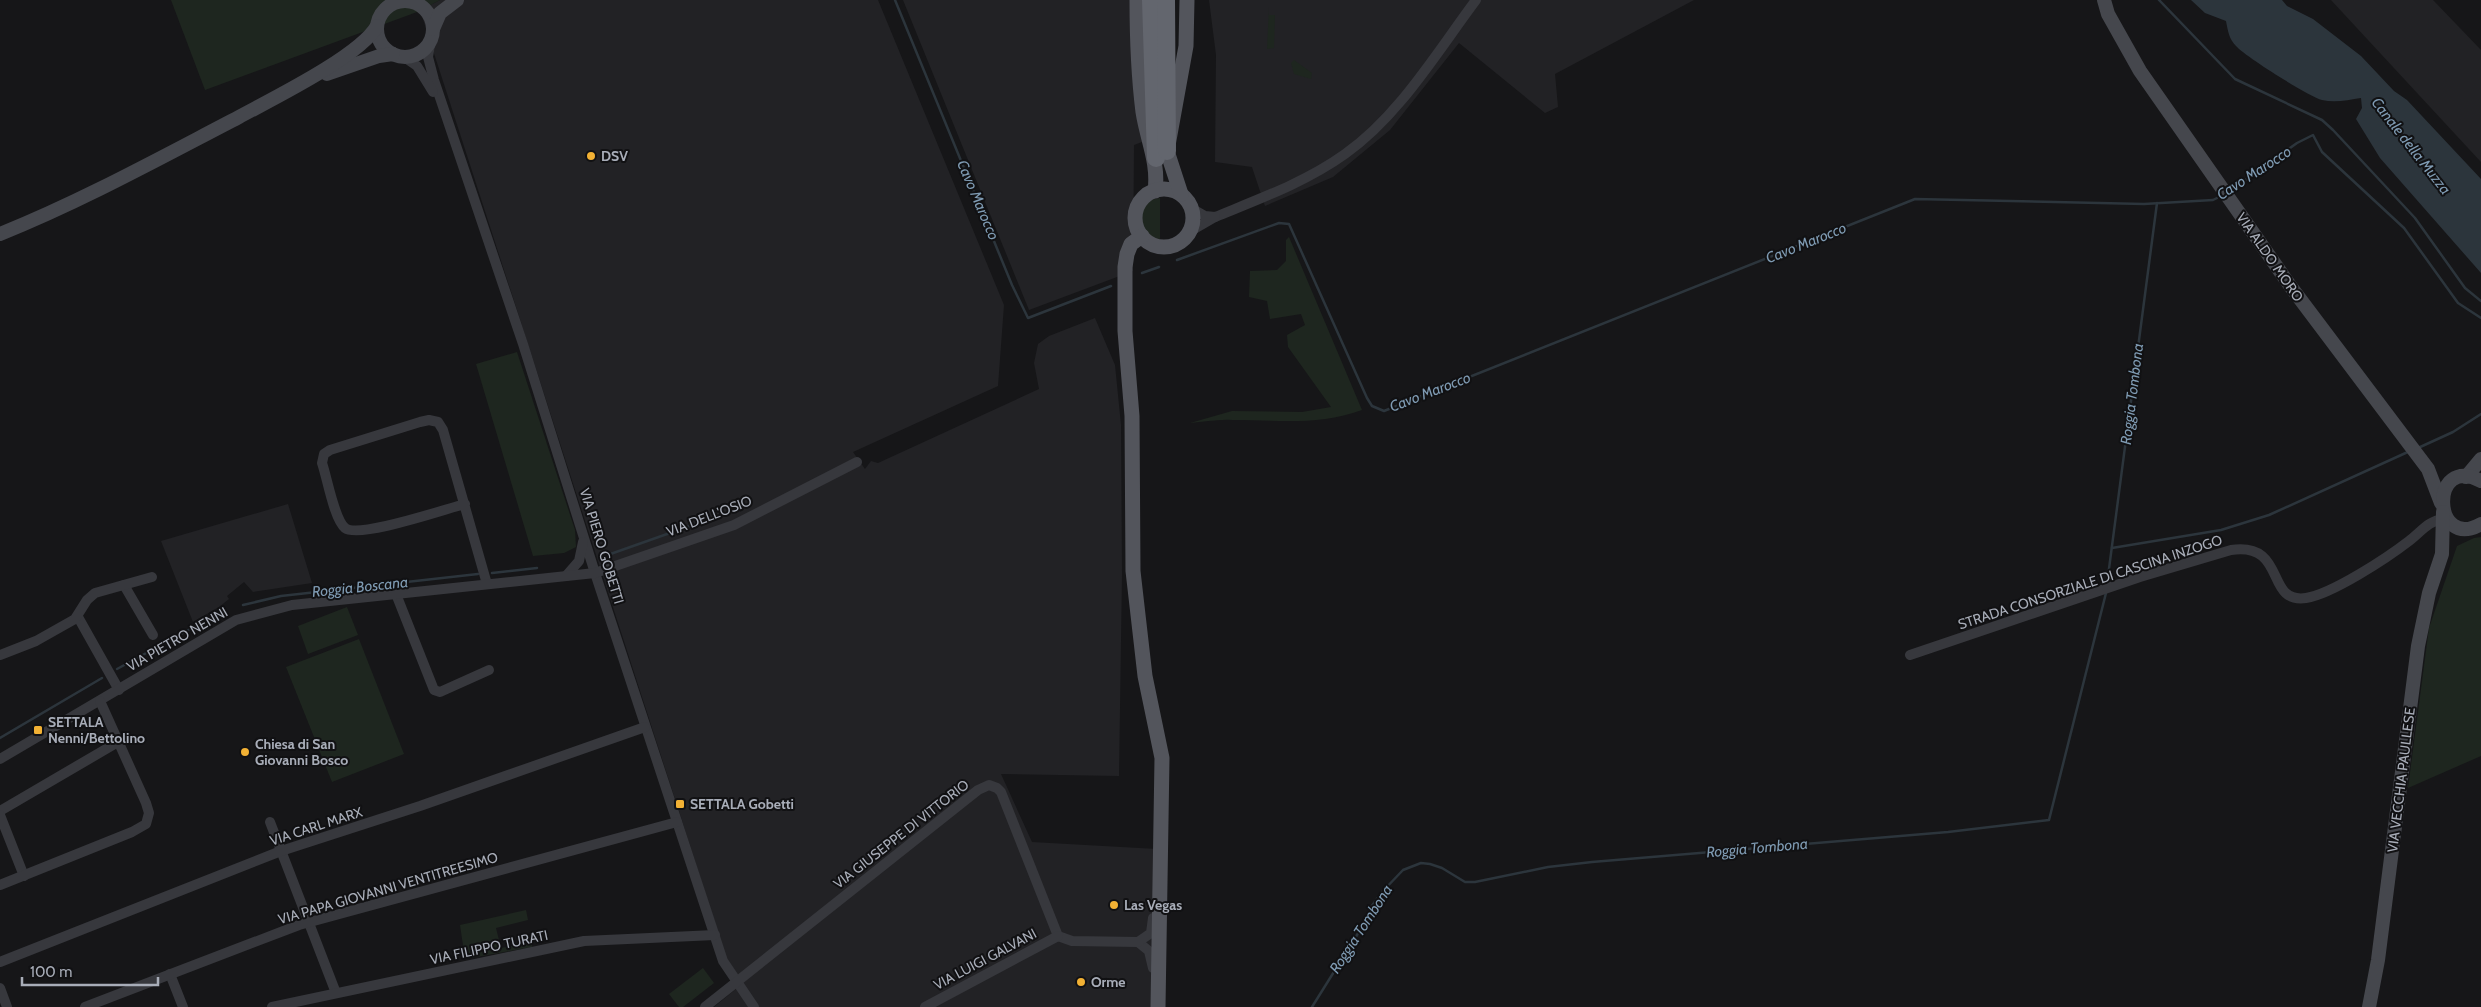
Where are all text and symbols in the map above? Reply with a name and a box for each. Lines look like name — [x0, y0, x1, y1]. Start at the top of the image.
water label: Canale della Muzza — [2368, 94, 2454, 198]
water label: Cavo Marocco — [2213, 142, 2295, 204]
place label: DSV — [601, 147, 628, 165]
marker: DSV — [585, 150, 597, 162]
water label: Cavo Marocco — [953, 157, 1003, 243]
street label: VIA ALDO MORO — [2233, 209, 2308, 305]
water label: Cavo Marocco — [1763, 219, 1849, 267]
water label: Roggia Tombona — [2117, 342, 2147, 446]
water label: Cavo Marocco — [1387, 368, 1473, 416]
street label: VIA PIERO GOBETTI — [576, 486, 628, 606]
street label: VIA DELL'OSIO — [664, 491, 755, 541]
street label: STRADA CONSORZIALE DI CASCINA INZOGO — [1956, 531, 2225, 633]
water label: Roggia Boscana — [311, 573, 409, 601]
street label: VIA PIETRO NENNI — [123, 603, 231, 675]
street label: VIA VECCHIA PAULLESE — [2383, 706, 2419, 854]
place label: SETTALA Nenni/Bettolino — [48, 713, 145, 747]
marker: SETTALA Nenni/Bettolino — [32, 724, 44, 736]
place label: Chiesa di San Giovanni Bosco — [255, 735, 348, 769]
marker: Chiesa di San Giovanni Bosco — [239, 746, 251, 758]
street label: VIA GIUSEPPE DI VITTORIO — [830, 775, 973, 893]
place label: SETTALA Gobetti — [690, 795, 794, 813]
marker: SETTALA Gobetti — [674, 798, 686, 810]
street label: VIA CARL MARX — [267, 802, 365, 849]
water label: Roggia Tombona — [1705, 835, 1809, 861]
street label: VIA PAPA GIOVANNI VENTITREESIMO — [276, 848, 500, 928]
water label: Roggia Tombona — [1326, 881, 1396, 977]
place label: Las Vegas — [1124, 896, 1182, 914]
marker: Las Vegas — [1108, 899, 1120, 911]
street label: VIA LUIGI GALVANI — [930, 924, 1040, 994]
street label: VIA FILIPPO TURATI — [428, 926, 550, 968]
scale bar — [22, 954, 159, 986]
text: 100 m — [30, 963, 72, 981]
place label: Orme — [1091, 973, 1126, 991]
marker: Orme — [1075, 976, 1087, 988]

